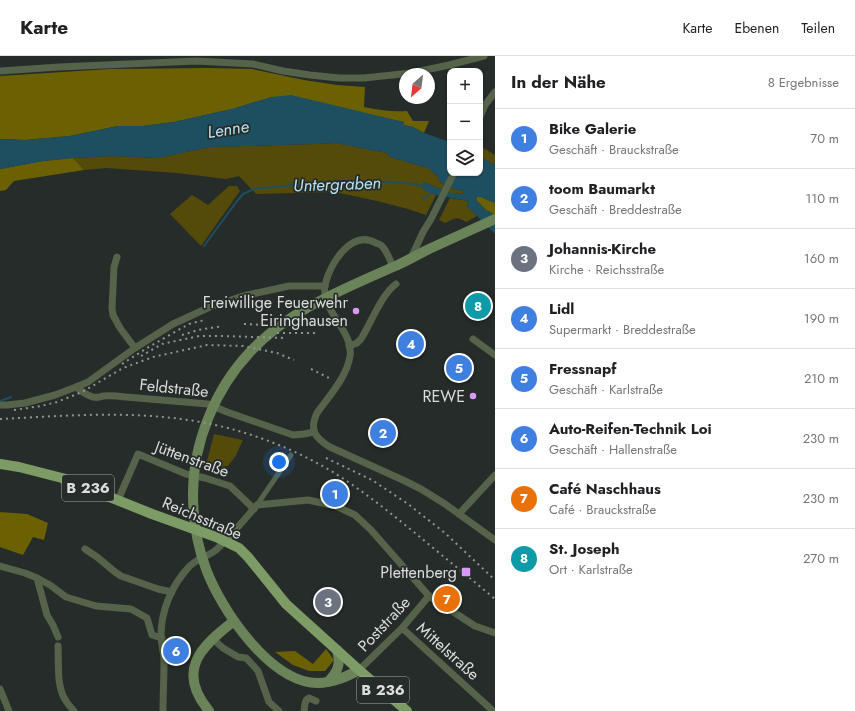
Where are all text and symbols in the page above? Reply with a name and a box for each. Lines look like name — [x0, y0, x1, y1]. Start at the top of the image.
text: Karte — [20, 14, 68, 41]
text: Karte — [682, 18, 712, 38]
text: Ebenen — [734, 18, 779, 38]
text: Teilen — [801, 18, 835, 38]
north arrow — [399, 68, 435, 104]
map controls — [447, 68, 483, 176]
button: + — [447, 68, 483, 104]
text: In der Nähe — [511, 70, 606, 94]
text: 8 Ergebnisse — [768, 73, 839, 92]
button: − — [447, 104, 483, 140]
water label: Lenne — [206, 114, 251, 144]
text: Bike Galerie — [549, 118, 636, 140]
text: 1 — [521, 129, 527, 148]
text: 70 m — [810, 129, 839, 148]
button: layers — [447, 140, 483, 176]
text: Geschäft · Brauckstraße — [549, 140, 679, 159]
water label: Untergraben — [293, 170, 381, 198]
text: toom Baumarkt — [549, 178, 655, 200]
text: 2 — [520, 189, 528, 208]
text: 110 m — [805, 189, 839, 208]
text: Geschäft · Breddestraße — [549, 200, 682, 219]
text: Johannis-Kirche — [549, 238, 656, 260]
text: 3 — [520, 249, 528, 268]
text: 160 m — [804, 249, 839, 268]
text: Kirche · Reichsstraße — [549, 260, 664, 279]
place label: Freiwillige Feuerwehr Eiringhausen — [203, 291, 349, 332]
pin: 8 — [465, 291, 491, 321]
text: Lidl — [549, 298, 574, 320]
marker: Freiwillige Feuerwehr Eiringhausen — [351, 306, 361, 316]
text: 4 — [519, 309, 529, 328]
text: 190 m — [804, 309, 839, 328]
text: Supermarkt · Breddestraße — [549, 320, 696, 339]
pin: 4 — [398, 329, 424, 359]
pin: 5 — [446, 353, 472, 383]
text: Fressnapf — [549, 358, 616, 380]
text: 5 — [520, 369, 528, 388]
text: 210 m — [804, 369, 839, 388]
street label: Feldstraße — [138, 373, 210, 403]
text: Geschäft · Karlstraße — [549, 380, 663, 399]
place label: REWE — [423, 385, 465, 408]
marker: REWE — [468, 391, 478, 401]
pin: 2 — [370, 418, 396, 448]
text: Auto-Reifen-Technik Loi — [549, 418, 712, 440]
text: 6 — [520, 429, 528, 448]
text: 230 m — [803, 429, 839, 448]
street label: Jüttenstraße — [150, 434, 232, 483]
text: Geschäft · Hallenstraße — [549, 440, 677, 459]
your location — [269, 452, 289, 472]
road number: B 236 — [62, 475, 114, 501]
text: Café Naschhaus — [549, 478, 661, 500]
pin: 1 — [322, 479, 348, 509]
text: 7 — [520, 489, 528, 508]
text: 230 m — [803, 489, 839, 508]
street label: Reichsstraße — [159, 491, 245, 545]
text: Café · Brauckstraße — [549, 500, 656, 519]
text: St. Joseph — [549, 538, 620, 560]
text: 8 — [520, 549, 528, 568]
text: 270 m — [803, 549, 839, 568]
text: Ort · Karlstraße — [549, 560, 633, 579]
place label: Plettenberg — [380, 561, 457, 584]
marker: Plettenberg — [460, 566, 472, 578]
pin: 7 — [434, 584, 460, 614]
pin: 3 — [315, 587, 341, 617]
street label: Poststraße — [352, 591, 416, 657]
street label: Mittelstraße — [412, 617, 484, 685]
pin: 6 — [163, 636, 189, 666]
road number: B 236 — [357, 677, 409, 703]

